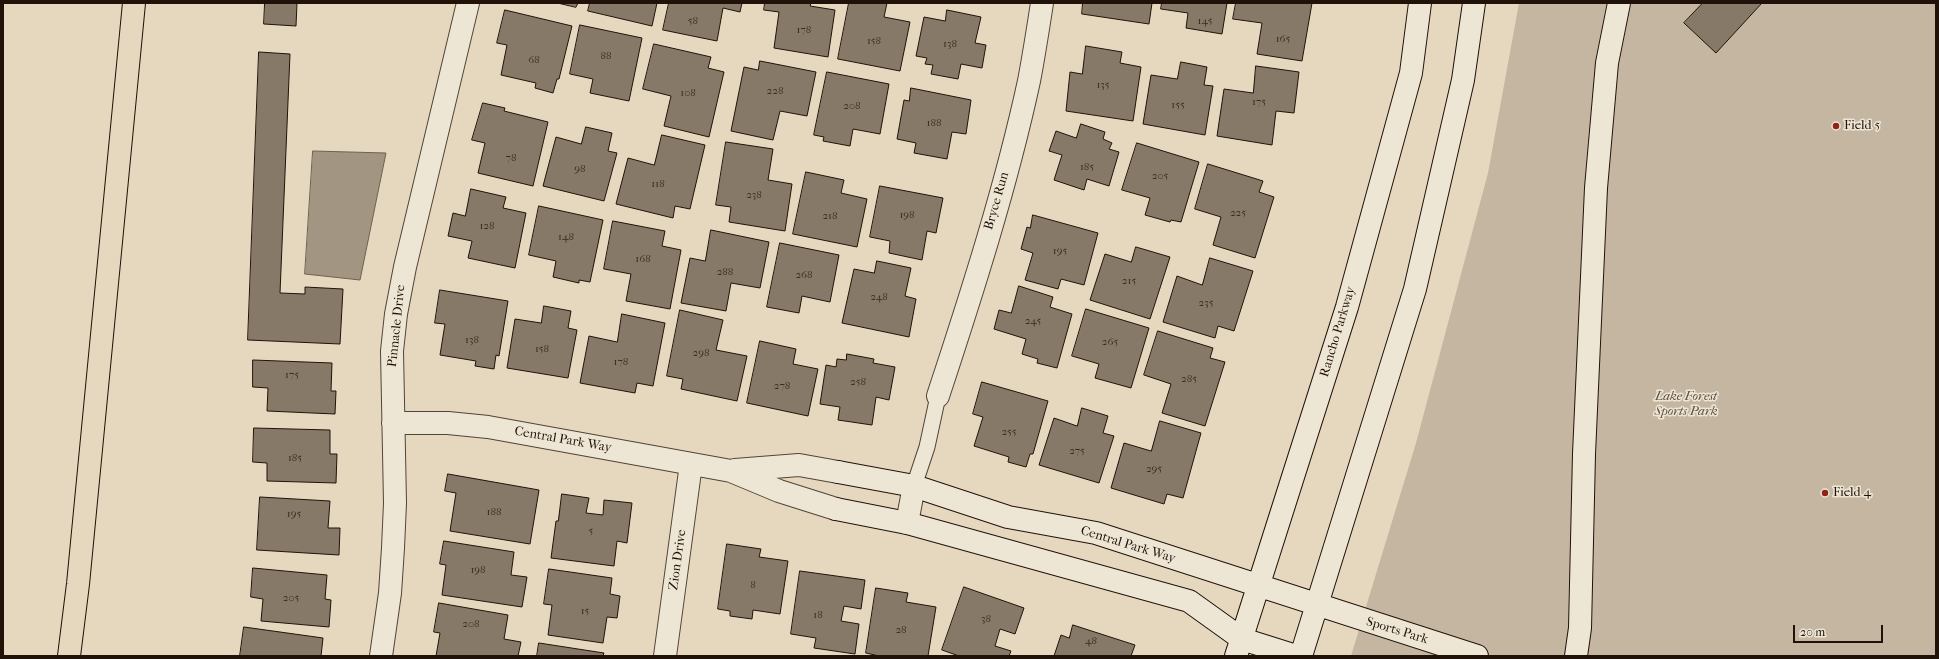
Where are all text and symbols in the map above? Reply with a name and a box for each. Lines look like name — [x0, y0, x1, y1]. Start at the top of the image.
house number: 58 — [688, 14, 698, 28]
house number: 145 — [1198, 14, 1212, 28]
house number: 178 — [797, 23, 811, 37]
house number: 165 — [1276, 32, 1290, 46]
house number: 158 — [867, 34, 881, 48]
house number: 138 — [943, 37, 957, 51]
house number: 88 — [600, 49, 612, 63]
house number: 68 — [528, 53, 540, 67]
house number: 135 — [1096, 78, 1110, 92]
house number: 228 — [767, 84, 783, 98]
house number: 108 — [680, 86, 696, 100]
house number: 175 — [1252, 95, 1266, 109]
house number: 155 — [1171, 98, 1185, 112]
house number: 208 — [843, 99, 861, 113]
house number: 188 — [927, 116, 941, 130]
place label: Field 5 — [1844, 118, 1880, 134]
marker: Field 5 — [1831, 121, 1841, 131]
house number: 78 — [506, 151, 516, 165]
house number: 185 — [1080, 160, 1094, 174]
house number: 98 — [574, 162, 586, 176]
house number: 205 — [1152, 169, 1168, 183]
street label: Bryce Run — [981, 170, 1013, 232]
house number: 118 — [651, 177, 665, 191]
house number: 238 — [746, 188, 762, 202]
house number: 225 — [1230, 206, 1246, 220]
house number: 198 — [899, 208, 915, 222]
house number: 218 — [822, 209, 838, 223]
house number: 128 — [479, 219, 495, 233]
house number: 148 — [558, 230, 574, 244]
house number: 195 — [1053, 244, 1067, 258]
house number: 168 — [635, 252, 651, 266]
house number: 288 — [717, 265, 733, 279]
house number: 268 — [795, 268, 813, 282]
house number: 215 — [1122, 274, 1136, 288]
street label: Pinnacle Drive — [385, 284, 409, 368]
street label: Rancho Parkway — [1317, 285, 1359, 379]
house number: 248 — [870, 290, 888, 304]
house number: 235 — [1199, 296, 1213, 310]
house number: 245 — [1025, 314, 1041, 328]
house number: 138 — [465, 333, 479, 347]
house number: 265 — [1102, 335, 1118, 349]
house number: 158 — [535, 342, 549, 356]
house number: 298 — [693, 346, 709, 360]
house number: 178 — [614, 355, 628, 369]
house number: 175 — [285, 368, 299, 382]
house number: 285 — [1181, 372, 1197, 386]
house number: 258 — [850, 375, 866, 389]
house number: 278 — [774, 379, 790, 393]
park label: Lake Forest Sports Park — [1654, 389, 1718, 420]
street label: Central Park Way — [513, 424, 613, 456]
house number: 255 — [1001, 425, 1017, 439]
house number: 275 — [1069, 444, 1085, 458]
house number: 185 — [288, 451, 302, 465]
house number: 295 — [1146, 462, 1162, 476]
place label: Field 4 — [1833, 485, 1871, 501]
marker: Field 4 — [1820, 488, 1830, 498]
house number: 188 — [487, 505, 501, 519]
house number: 195 — [287, 507, 301, 521]
street label: Central Park Way — [1079, 523, 1177, 567]
house number: 5 — [589, 524, 593, 538]
street label: Zion Drive — [666, 529, 690, 591]
house number: 198 — [470, 563, 486, 577]
house number: 8 — [750, 578, 756, 592]
house number: 205 — [283, 591, 299, 605]
house number: 15 — [581, 604, 589, 618]
house number: 18 — [813, 608, 823, 622]
house number: 38 — [981, 612, 991, 626]
street label: Sports Park — [1364, 614, 1430, 648]
house number: 208 — [462, 617, 480, 631]
scale bar — [1795, 617, 1885, 643]
house number: 28 — [895, 623, 907, 637]
text: 20 m — [1800, 625, 1825, 639]
house number: 48 — [1085, 634, 1097, 648]

